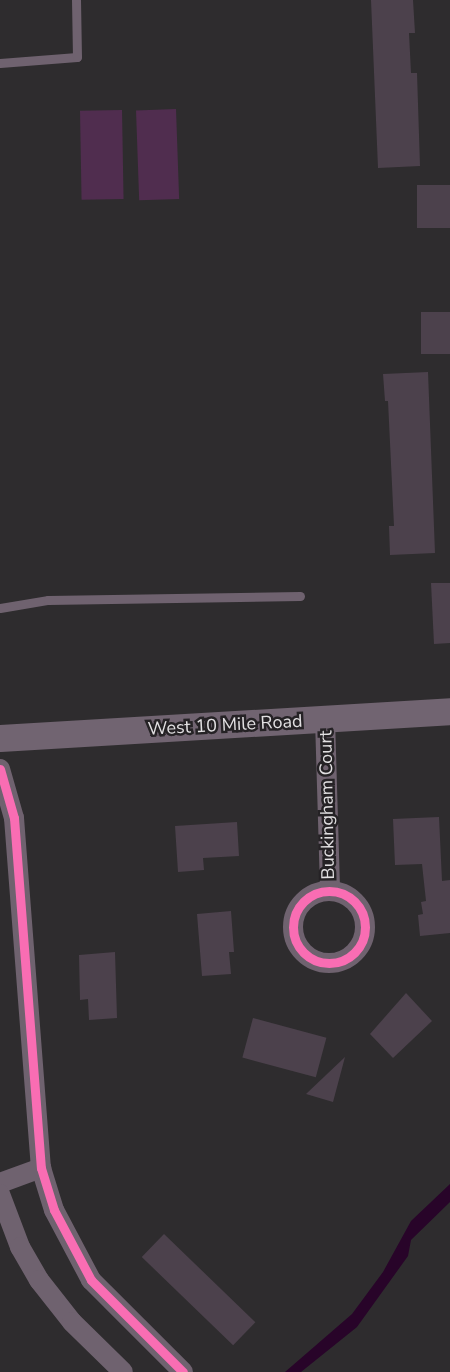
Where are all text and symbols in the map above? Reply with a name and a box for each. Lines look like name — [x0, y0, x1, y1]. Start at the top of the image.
street label: West 10 Mile Road — [147, 710, 303, 740]
street label: Buckingham Court — [315, 730, 339, 880]

